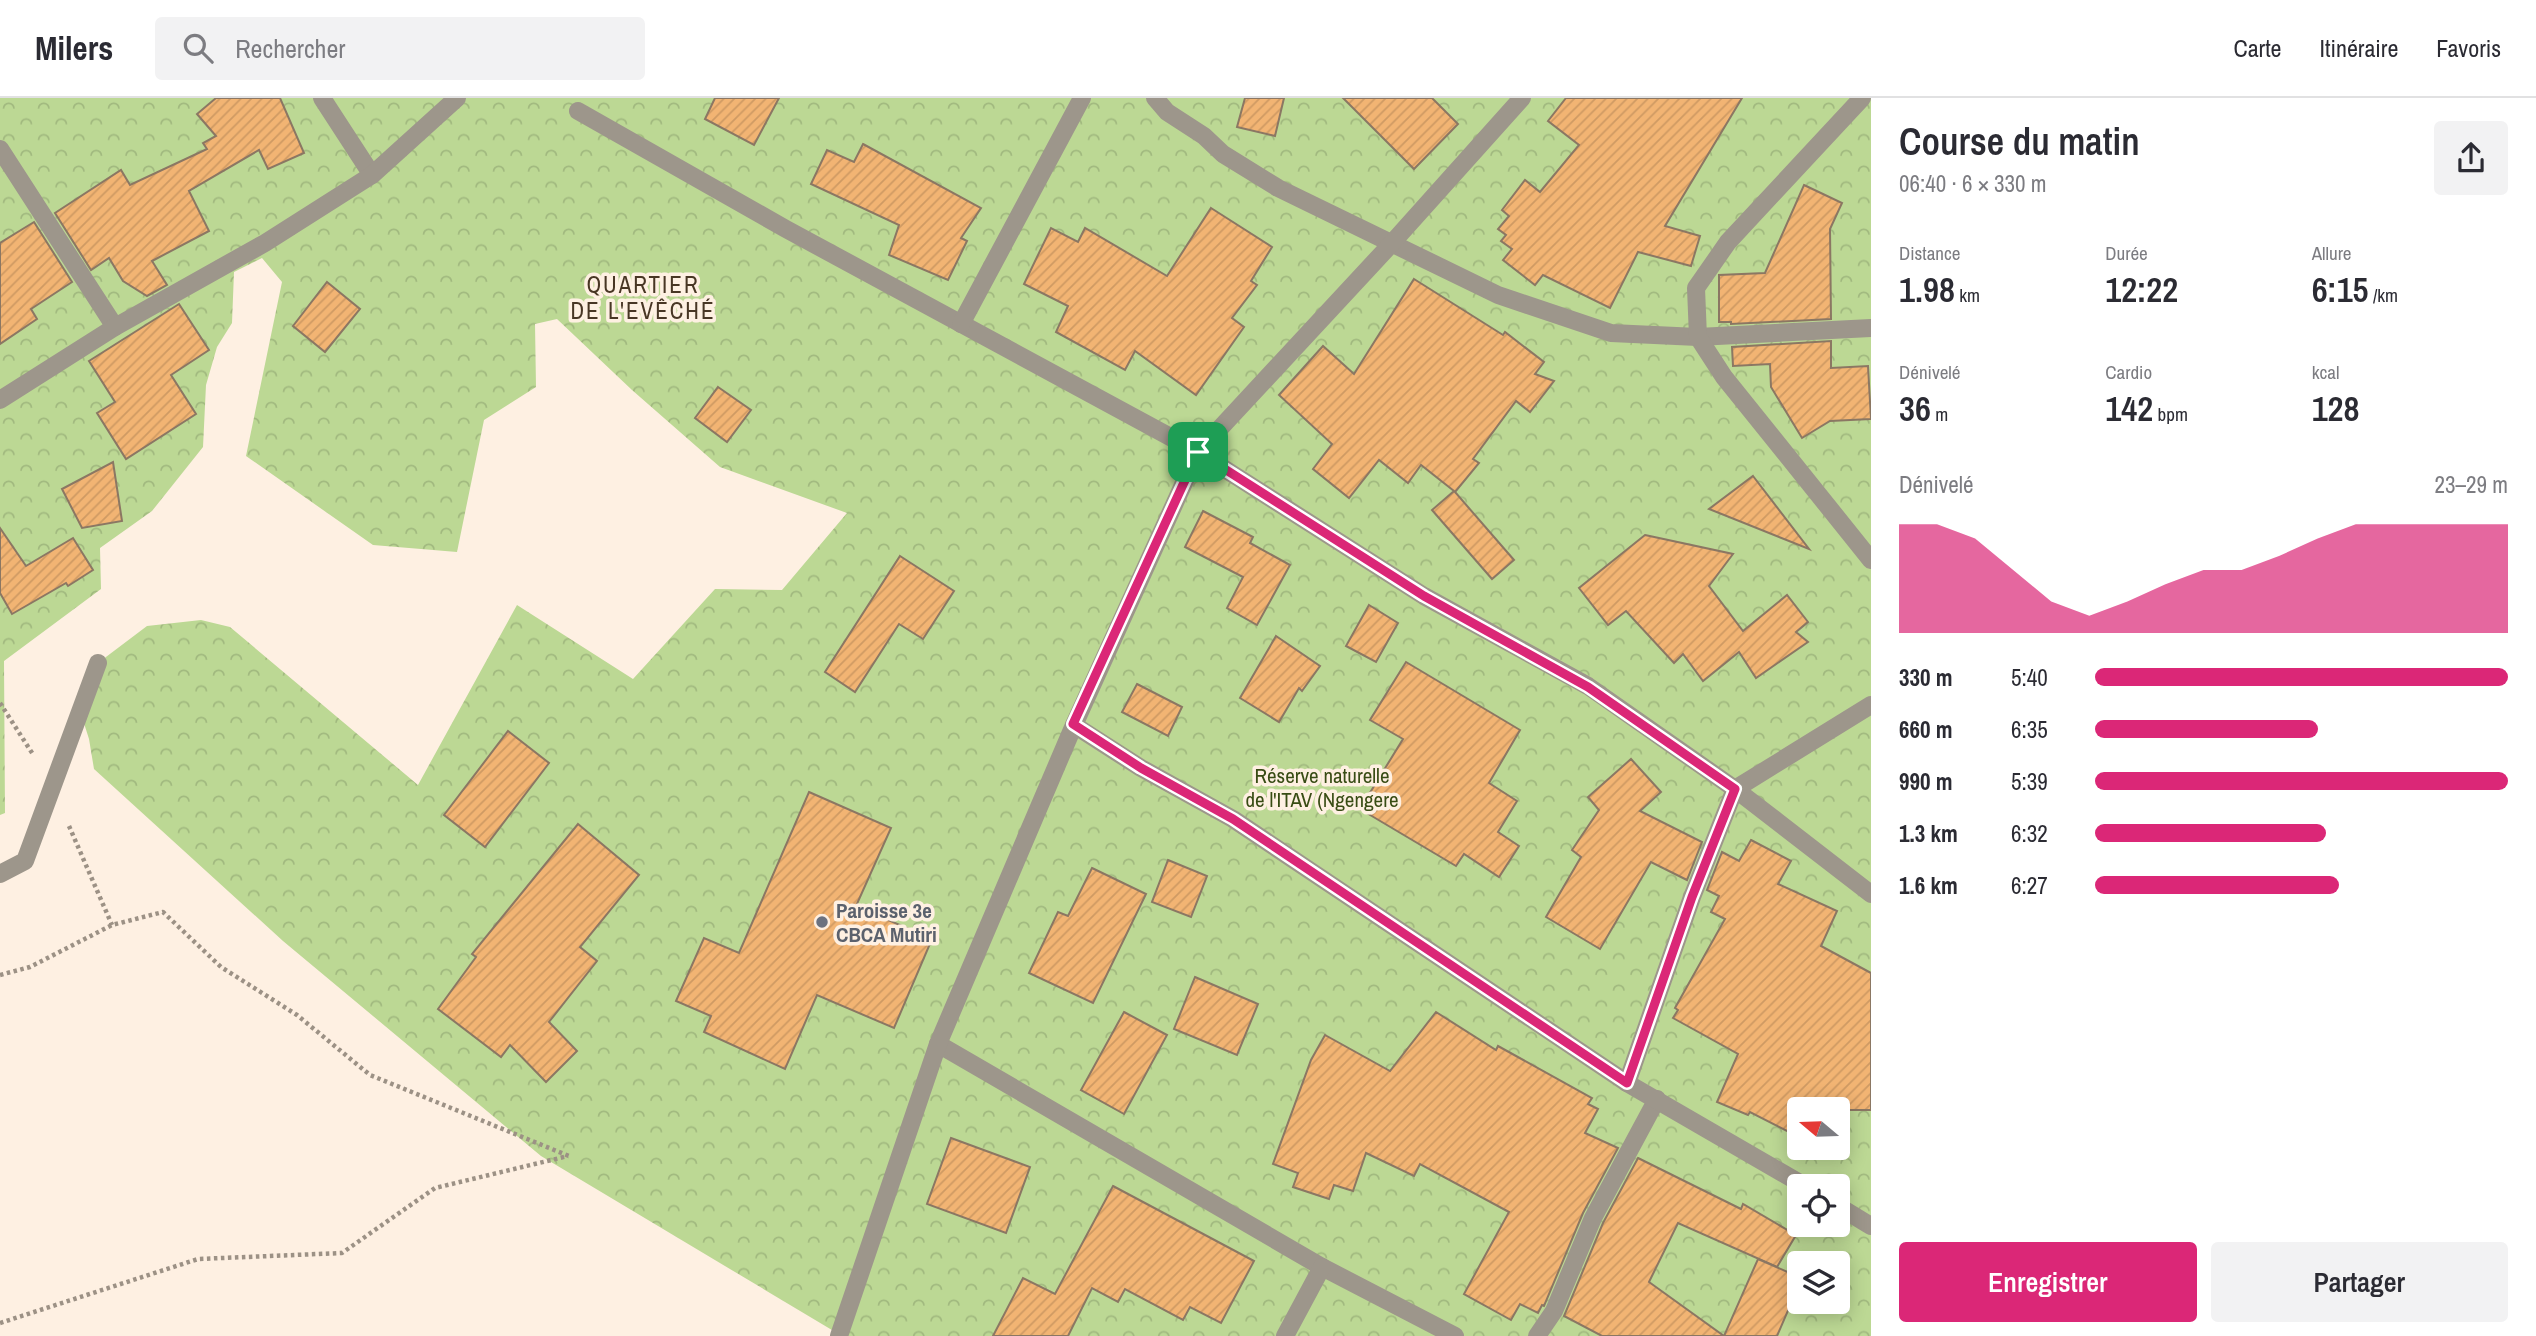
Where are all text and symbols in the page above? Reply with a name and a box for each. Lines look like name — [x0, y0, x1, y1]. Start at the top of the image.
search box — [155, 17, 645, 80]
text: Milers — [35, 26, 113, 70]
icon: search — [179, 29, 217, 67]
text: Rechercher — [235, 31, 345, 66]
text: Carte — [2233, 32, 2282, 64]
text: Itinéraire — [2320, 32, 2398, 64]
text: Favoris — [2436, 32, 2501, 64]
text: Course du matin — [1899, 116, 2140, 167]
button: share — [2434, 121, 2508, 195]
text: 06:40 · 6 × 330 m — [1899, 168, 2046, 199]
text: Distance — [1899, 240, 1960, 266]
text: Durée — [2105, 240, 2148, 266]
text: Allure — [2312, 240, 2351, 266]
text: 1.98 — [1899, 266, 1955, 313]
text: 12:22 — [2105, 266, 2178, 313]
text: 6:15 — [2312, 266, 2369, 313]
district label: QUARTIER DE L'EVÊCHÉ — [570, 269, 716, 326]
text: km — [1955, 282, 1980, 308]
text: /km — [2369, 282, 2398, 308]
text: Dénivelé — [1899, 359, 1960, 385]
text: Cardio — [2105, 359, 2152, 385]
text: kcal — [2312, 359, 2339, 385]
text: 36 — [1899, 385, 1931, 432]
text: 142 — [2105, 385, 2153, 432]
text: 128 — [2312, 385, 2360, 432]
text: m — [1931, 401, 1948, 427]
text: bpm — [2153, 401, 2188, 427]
pin — [1168, 422, 1228, 482]
icon: arrive — [1179, 433, 1217, 471]
text: Dénivelé — [1899, 469, 1973, 500]
text: 23–29 m — [2435, 469, 2508, 500]
text: 330 m — [1899, 662, 1952, 693]
text: 5:40 — [2011, 662, 2048, 693]
text: 660 m — [1899, 714, 1952, 745]
text: 6:35 — [2011, 714, 2048, 745]
park label: Réserve naturelle de l'ITAV (Ngengere — [1246, 761, 1398, 814]
text: 990 m — [1899, 766, 1952, 797]
text: 5:39 — [2011, 766, 2048, 797]
text: 1.3 km — [1899, 818, 1958, 849]
text: 6:32 — [2011, 818, 2048, 849]
text: 1.6 km — [1899, 870, 1958, 901]
text: 6:27 — [2011, 870, 2048, 901]
place label: Paroisse 3e CBCA Mutiri — [836, 896, 937, 949]
marker: Paroisse 3e CBCA Mutiri — [814, 914, 830, 930]
north arrow — [1787, 1097, 1850, 1160]
map controls — [1787, 1097, 1850, 1314]
button: locate — [1787, 1174, 1850, 1237]
button: Enregistrer — [1899, 1242, 2197, 1322]
button: Partager — [2211, 1242, 2508, 1322]
button: layers — [1787, 1251, 1850, 1314]

